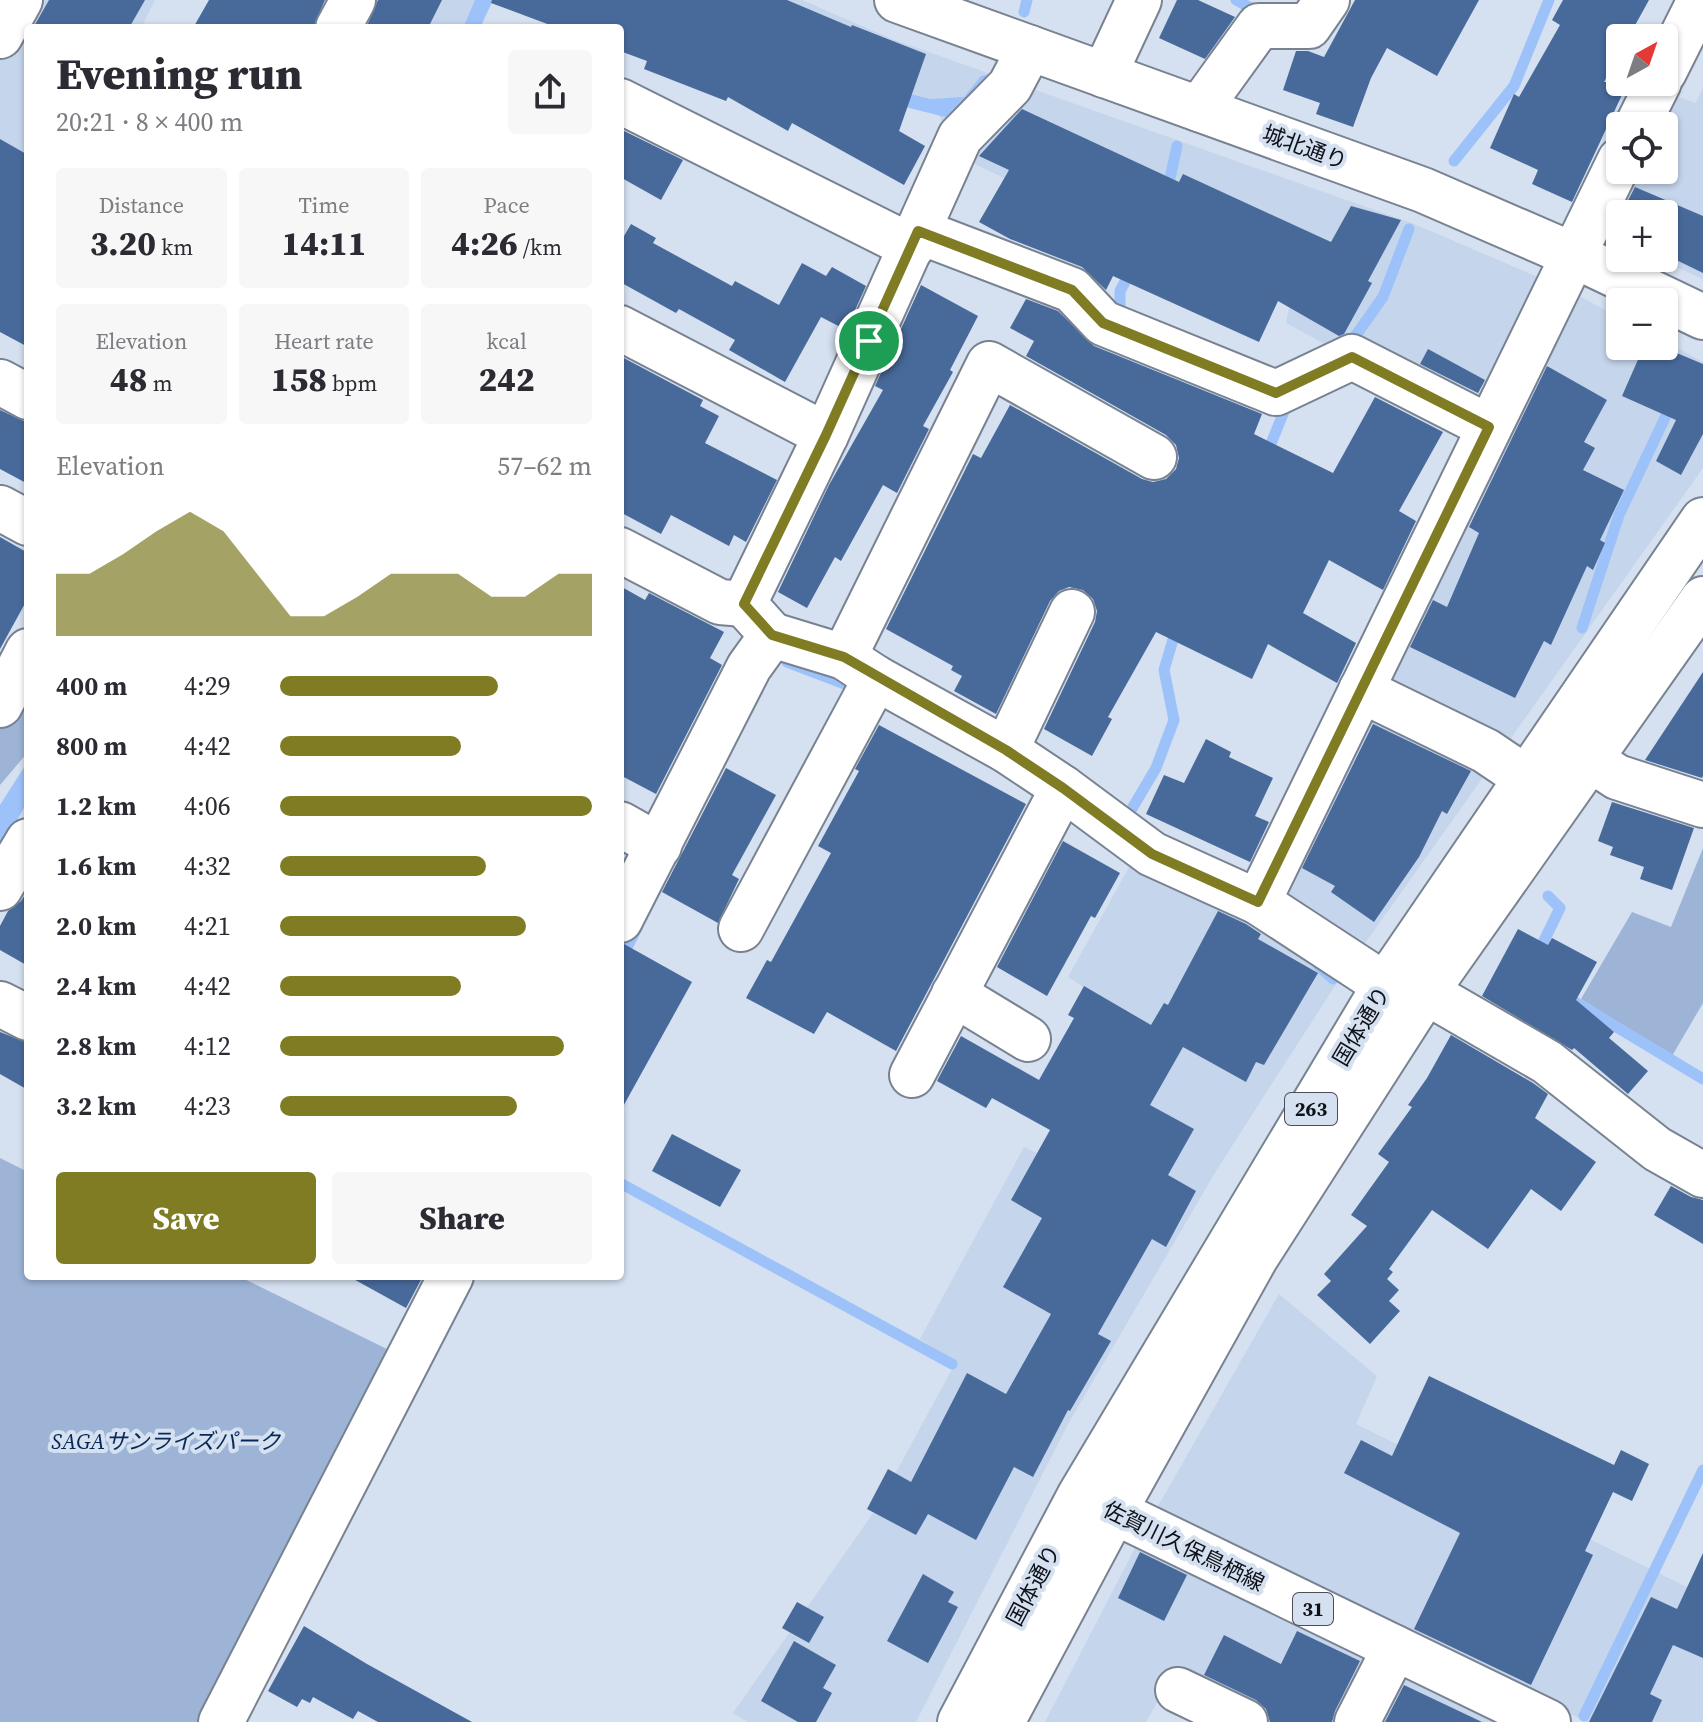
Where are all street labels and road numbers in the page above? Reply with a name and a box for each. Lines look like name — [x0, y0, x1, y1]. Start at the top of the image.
street label: 城北通り — [1259, 118, 1351, 176]
street label: 国体通り — [1325, 981, 1397, 1071]
road number: 263 — [1285, 1093, 1337, 1125]
street label: 佐賀川久保鳥栖線 — [1098, 1494, 1270, 1598]
street label: 国体通り — [999, 1539, 1067, 1631]
road number: 31 — [1293, 1593, 1333, 1625]

